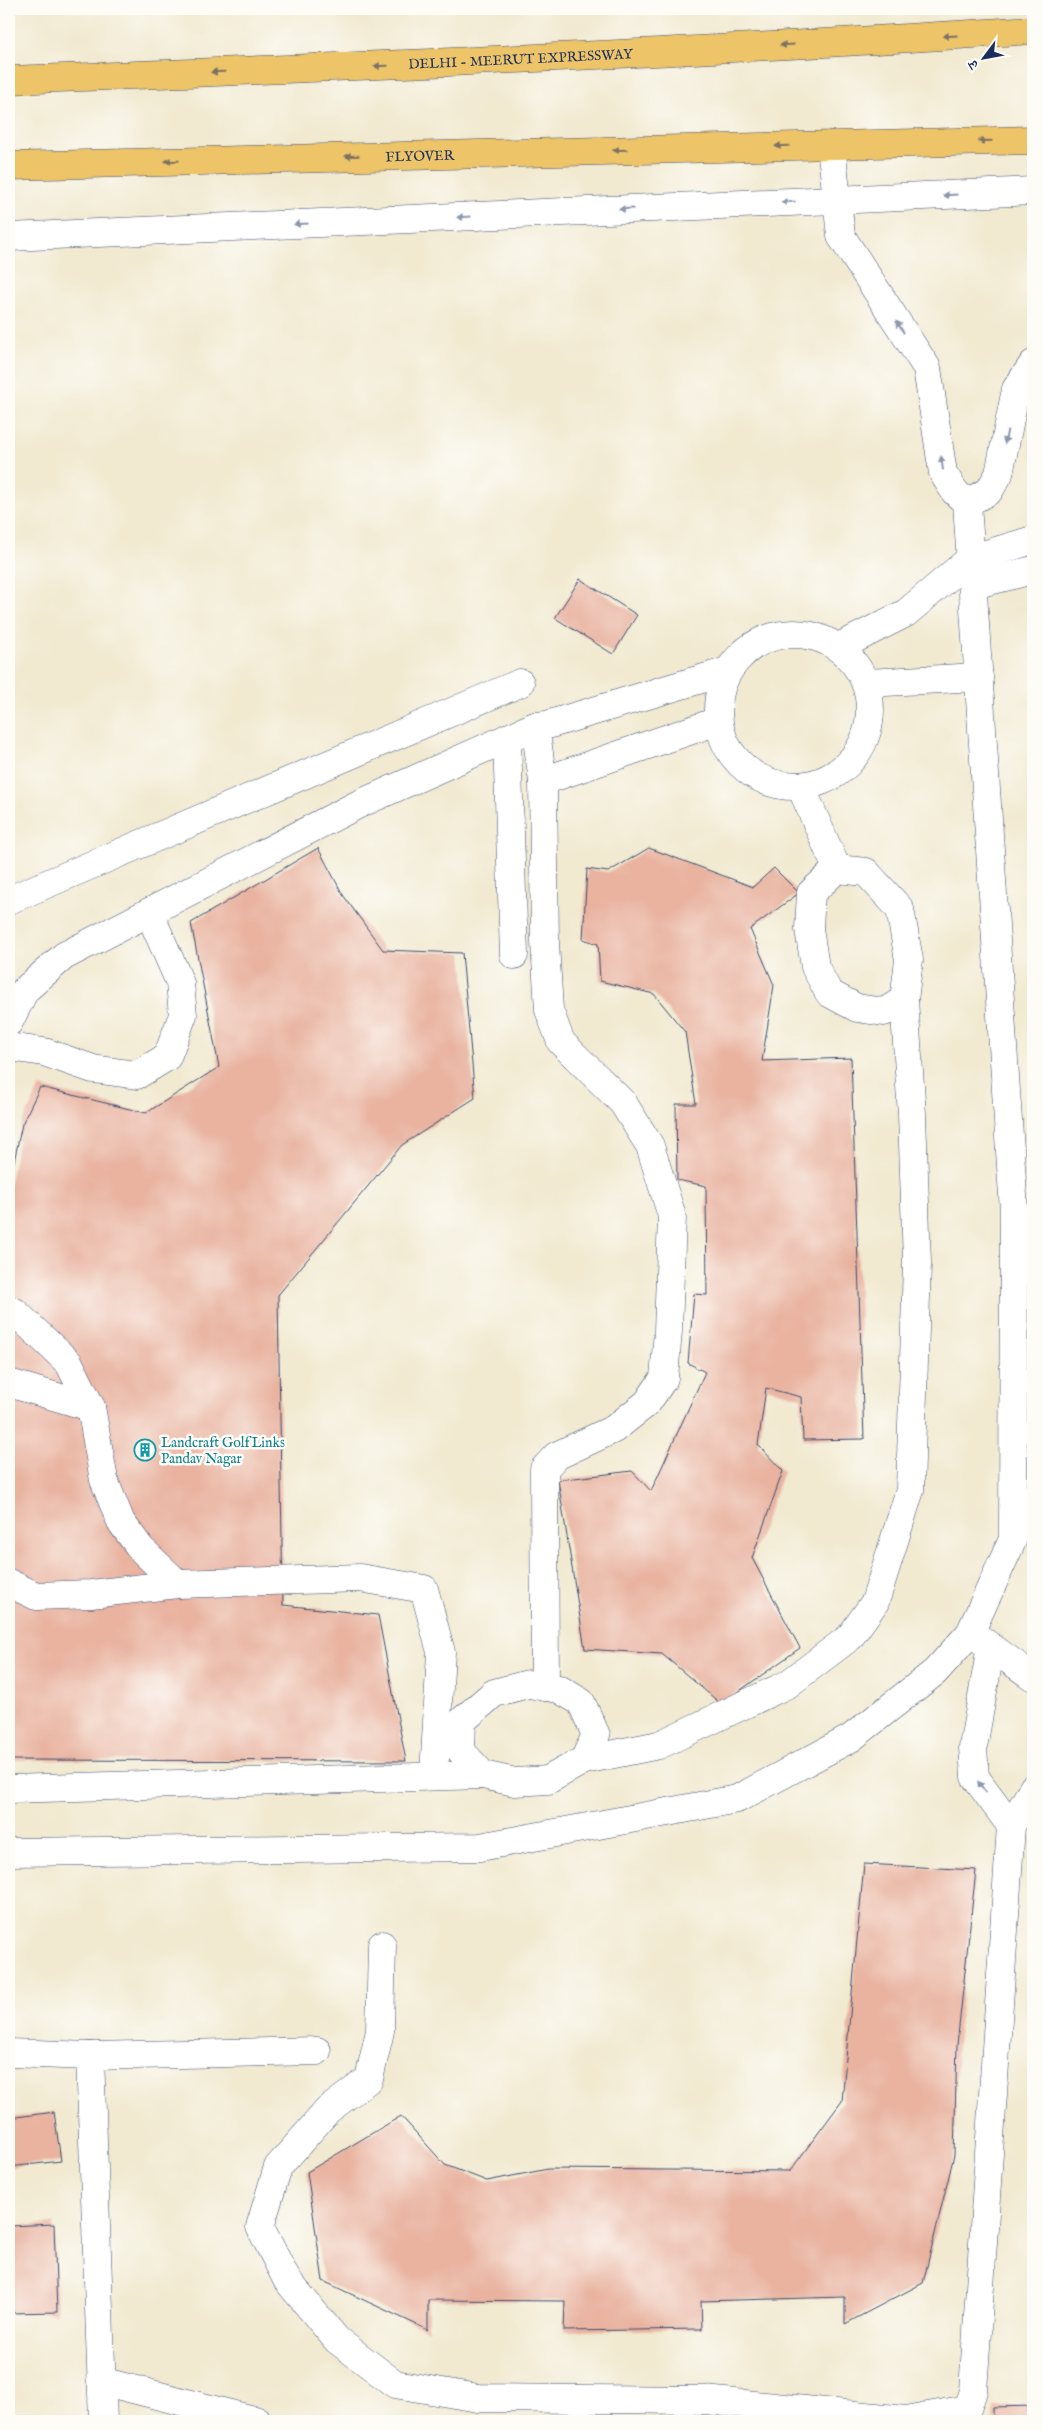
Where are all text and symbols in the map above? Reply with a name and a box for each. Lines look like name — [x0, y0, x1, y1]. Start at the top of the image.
one-way arrow — [941, 32, 957, 40]
north arrow — [960, 32, 1010, 82]
one-way arrow — [779, 42, 795, 50]
street label: DELHI - MEERUT EXPRESSWAY — [408, 45, 635, 74]
text: उ — [964, 56, 984, 73]
one-way arrow — [372, 63, 388, 71]
one-way arrow — [210, 69, 226, 77]
one-way arrow — [976, 138, 992, 146]
one-way arrow — [774, 142, 790, 150]
one-way arrow — [611, 146, 627, 154]
street label: FLYOVER — [385, 147, 455, 166]
one-way arrow — [344, 153, 360, 161]
one-way arrow — [164, 157, 180, 165]
one-way arrow — [941, 191, 957, 199]
one-way arrow — [780, 198, 796, 206]
one-way arrow — [618, 206, 634, 214]
one-way arrow — [455, 213, 471, 221]
one-way arrow — [293, 220, 309, 228]
one-way arrow — [896, 320, 905, 333]
one-way arrow — [1002, 429, 1010, 445]
one-way arrow — [938, 455, 946, 471]
place label: Landcraft GolfLinks Pandav Nagar — [161, 1434, 285, 1468]
building icon: Landcraft GolfLinks Pandav Nagar — [133, 1438, 157, 1462]
one-way arrow — [977, 1780, 987, 1794]

